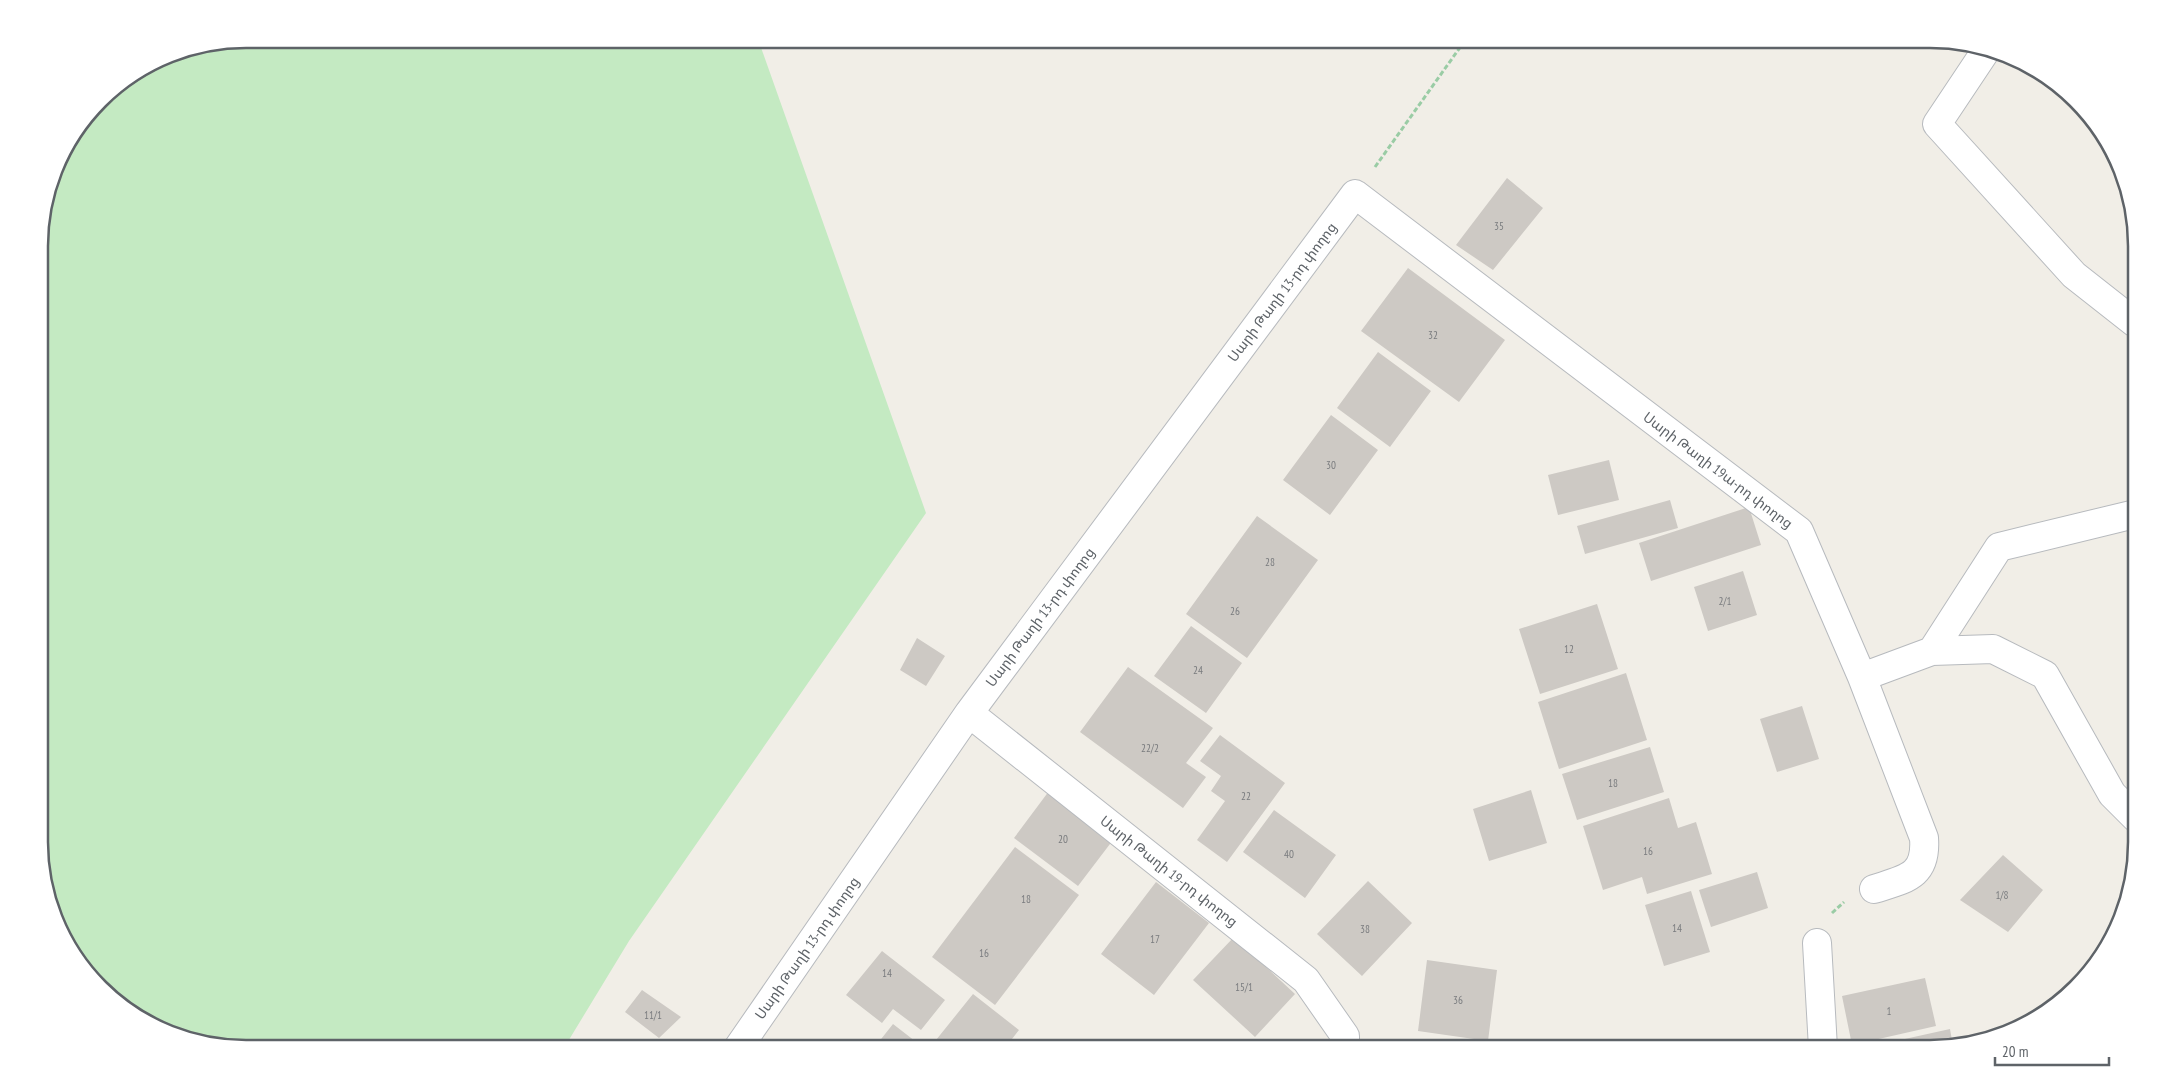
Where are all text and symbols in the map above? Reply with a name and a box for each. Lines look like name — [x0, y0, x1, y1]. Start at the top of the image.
street label: Սարի Թաղի 13-րդ փողոց — [1224, 219, 1340, 365]
house number: 35 — [1494, 219, 1504, 233]
house number: 32 — [1428, 328, 1438, 342]
street label: Սարի Թաղի 19ա-րդ փողոց — [1639, 408, 1797, 532]
house number: 30 — [1326, 458, 1336, 472]
street label: Սարի Թաղի 13-րդ փողոց — [982, 544, 1098, 690]
house number: 28 — [1265, 555, 1275, 569]
house number: 2/1 — [1718, 594, 1732, 608]
house number: 26 — [1230, 604, 1240, 618]
house number: 12 — [1564, 642, 1574, 656]
house number: 24 — [1193, 663, 1203, 677]
house number: 22/2 — [1141, 741, 1159, 755]
house number: 18 — [1608, 776, 1618, 790]
house number: 22 — [1241, 789, 1251, 803]
street label: Սարի Թաղի 19-րդ փողոց — [1096, 812, 1242, 930]
house number: 20 — [1058, 832, 1068, 846]
house number: 16 — [1643, 844, 1653, 858]
house number: 40 — [1284, 847, 1294, 861]
street label: Սարի Թաղի 13-րդ փողոց — [751, 873, 863, 1023]
house number: 1/8 — [1995, 888, 2009, 902]
house number: 18 — [1021, 892, 1031, 906]
house number: 14 — [1672, 921, 1682, 935]
house number: 38 — [1360, 922, 1370, 936]
house number: 17 — [1150, 932, 1160, 946]
house number: 16 — [979, 946, 989, 960]
house number: 14 — [882, 966, 892, 980]
house number: 15/1 — [1235, 980, 1253, 994]
house number: 36 — [1453, 993, 1463, 1007]
house number: 1 — [1887, 1004, 1892, 1018]
house number: 11/1 — [644, 1008, 662, 1022]
scale bar — [1995, 1034, 2109, 1066]
text: 20 m — [2002, 1042, 2028, 1061]

